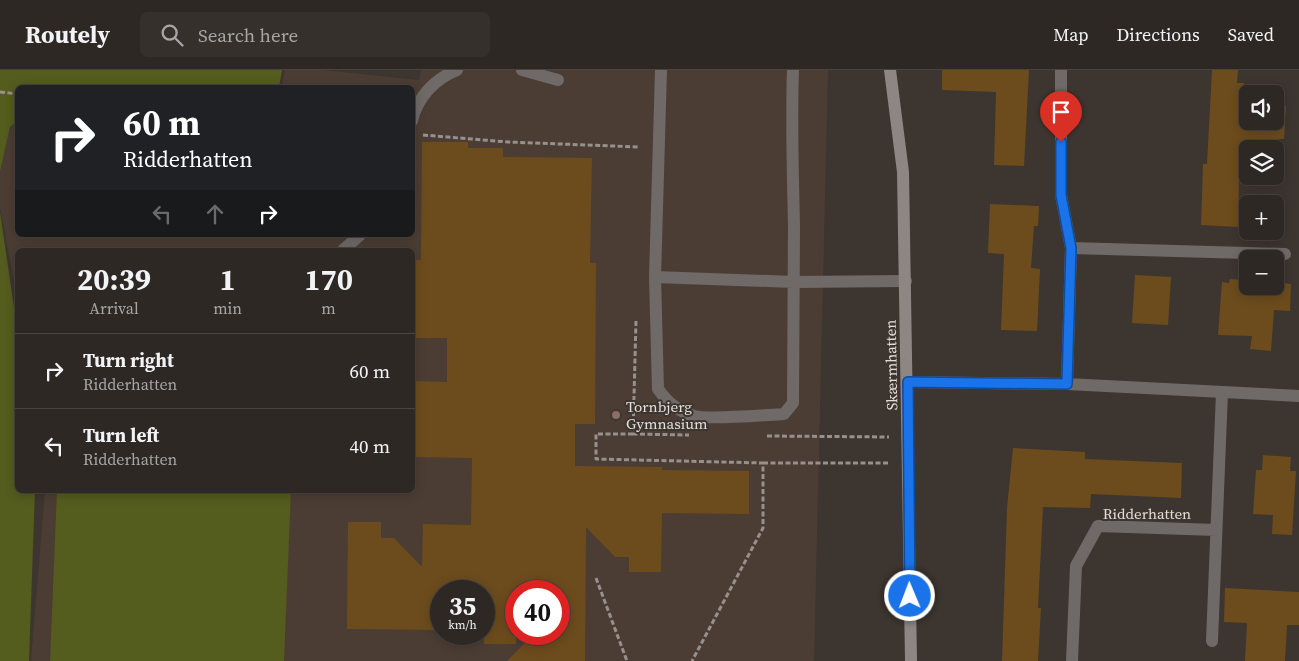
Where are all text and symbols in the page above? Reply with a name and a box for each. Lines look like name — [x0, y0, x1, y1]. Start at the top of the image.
search box — [140, 12, 490, 57]
text: Routely — [25, 18, 110, 51]
icon: search — [158, 21, 186, 49]
text: Search here — [198, 22, 298, 48]
text: Map — [1053, 22, 1089, 47]
text: Directions — [1117, 22, 1200, 47]
text: Saved — [1228, 22, 1274, 47]
map controls — [1239, 85, 1284, 295]
button: sound — [1239, 85, 1284, 130]
pin — [1040, 91, 1082, 142]
icon: arrive — [1047, 98, 1075, 126]
text: 60 m — [123, 99, 200, 147]
icon: right — [40, 105, 105, 170]
button: layers — [1239, 140, 1284, 185]
text: Ridderhatten — [123, 144, 253, 174]
button: + — [1239, 195, 1284, 240]
icon: left — [148, 200, 176, 228]
icon: ahead — [201, 200, 229, 228]
icon: right — [254, 200, 282, 228]
button: − — [1239, 250, 1284, 295]
text: 20:39 — [77, 259, 151, 300]
text: 1 — [219, 259, 236, 300]
text: 170 — [304, 259, 353, 300]
text: Arrival — [89, 297, 139, 319]
text: min — [213, 297, 242, 319]
text: m — [321, 297, 336, 319]
street label: Skærmhatten — [880, 319, 902, 411]
text: Turn right — [83, 347, 174, 373]
icon: right — [40, 357, 68, 385]
text: 60 m — [349, 358, 390, 384]
text: Ridderhatten — [83, 373, 177, 395]
place label: Tornbjerg Gymnasium — [626, 396, 708, 434]
marker: Tornbjerg Gymnasium — [610, 409, 622, 421]
text: Turn left — [83, 422, 159, 448]
icon: left — [40, 432, 68, 460]
text: 40 m — [349, 433, 390, 459]
text: Ridderhatten — [83, 448, 177, 470]
street label: Ridderhatten — [1103, 503, 1191, 524]
position arrow — [883, 569, 935, 621]
speed limit sign: 40 — [505, 580, 570, 645]
text: 35 — [449, 589, 476, 623]
text: km/h — [448, 617, 477, 633]

